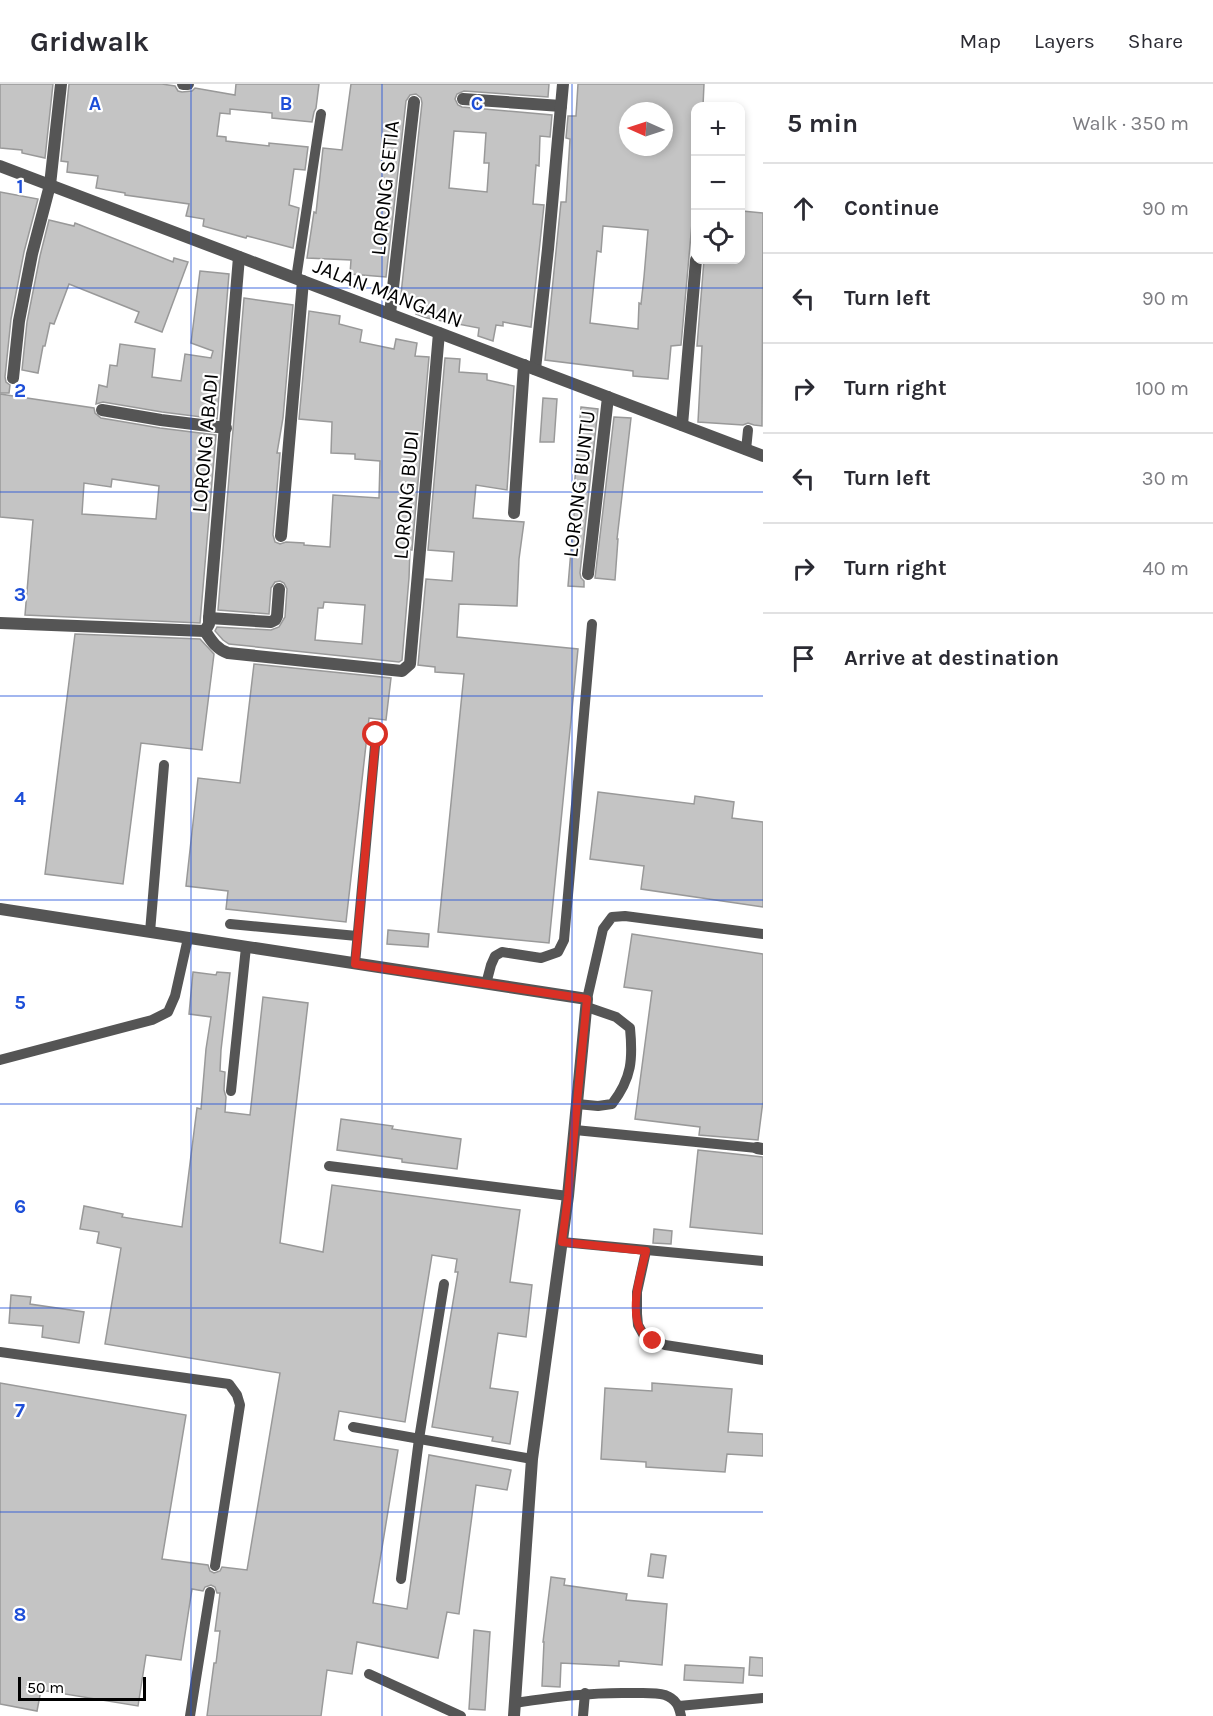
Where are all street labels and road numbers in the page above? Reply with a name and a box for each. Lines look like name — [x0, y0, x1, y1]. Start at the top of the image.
street label: LORONG SETIA — [366, 119, 404, 257]
street label: JALAN MANGAAN — [310, 253, 466, 333]
street label: LORONG ABADI — [187, 372, 223, 514]
street label: LORONG BUNTU — [558, 409, 600, 559]
street label: LORONG BUDI — [388, 430, 424, 560]

